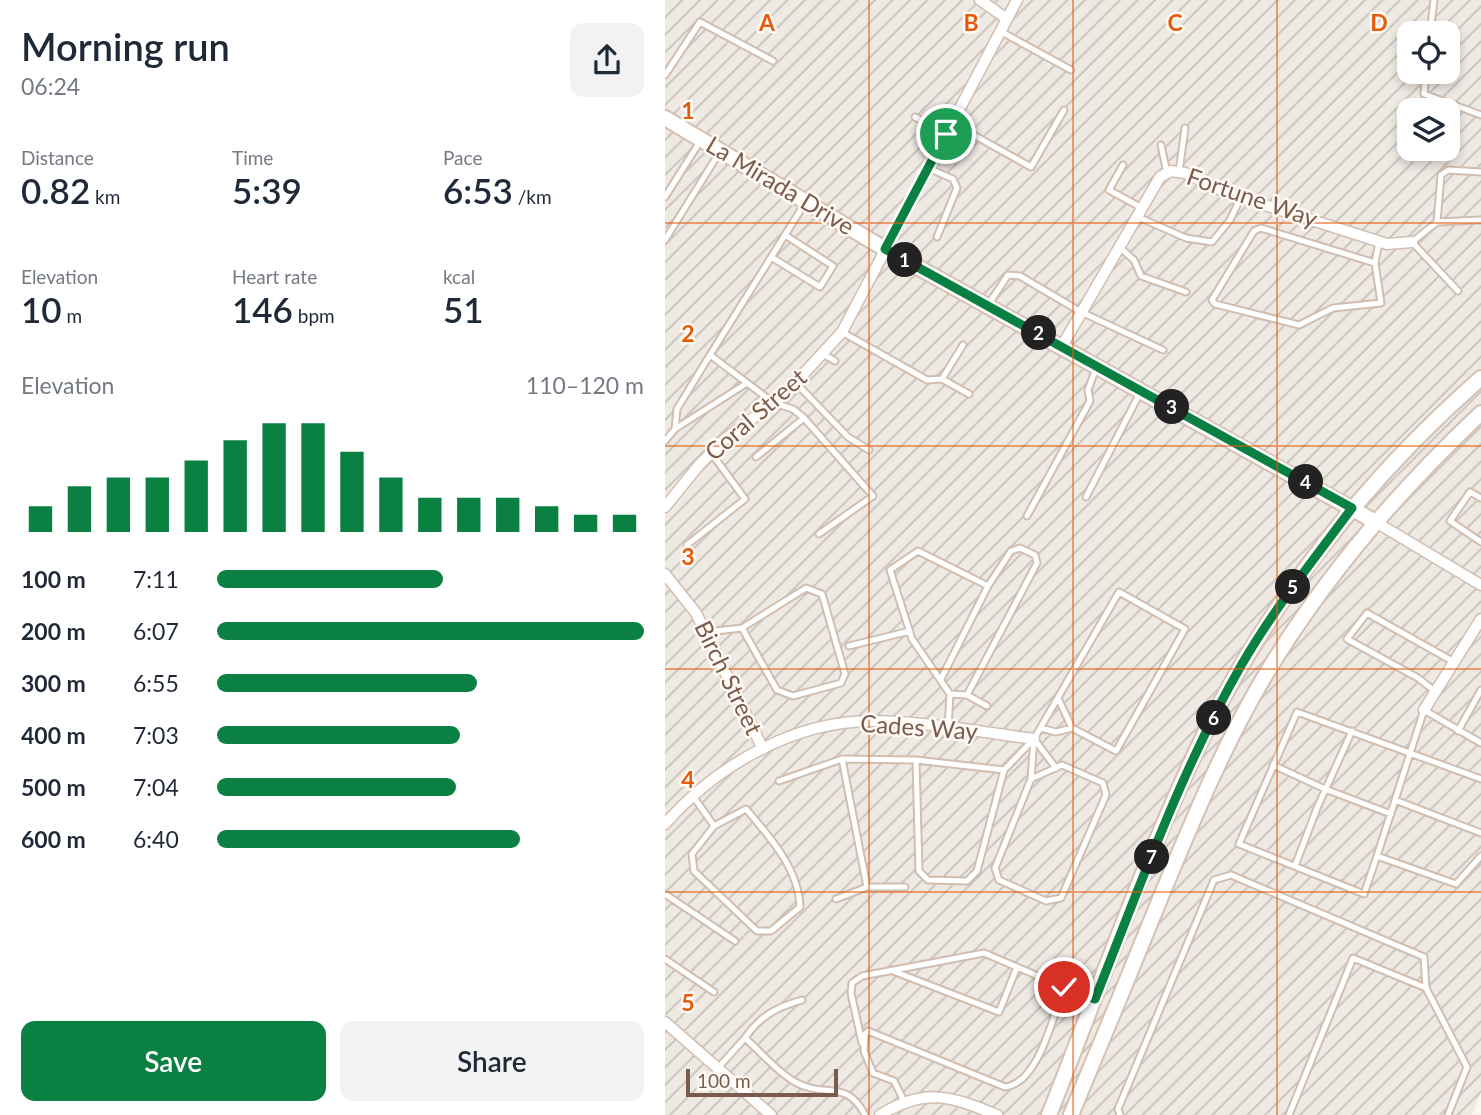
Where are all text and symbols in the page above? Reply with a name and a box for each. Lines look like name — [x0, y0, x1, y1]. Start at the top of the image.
text: A — [758, 8, 776, 36]
text: B — [963, 8, 979, 36]
text: C — [1167, 8, 1183, 36]
text: D — [1370, 8, 1388, 36]
map controls — [1397, 21, 1460, 161]
button: locate — [1397, 21, 1460, 84]
text: Morning run — [21, 23, 230, 69]
button: share — [570, 23, 644, 97]
text: 06:24 — [21, 72, 80, 100]
text: 1 — [681, 96, 695, 124]
button: layers — [1397, 98, 1460, 161]
pin — [916, 104, 976, 164]
icon: arrive — [927, 115, 965, 153]
street label: La Mirada Drive — [702, 129, 860, 240]
text: Distance — [21, 146, 94, 169]
text: Time — [232, 146, 273, 169]
text: Pace — [443, 146, 482, 169]
street label: Fortune Way — [1183, 161, 1322, 233]
text: 0.82 — [21, 169, 90, 211]
text: 5:39 — [232, 169, 302, 211]
text: 6:53 — [443, 169, 513, 211]
text: km — [90, 185, 120, 208]
text: /km — [513, 185, 552, 208]
pin: 1 — [887, 243, 923, 278]
text: 1 — [899, 248, 910, 271]
text: Elevation — [21, 265, 98, 288]
text: Heart rate — [232, 265, 317, 288]
text: kcal — [443, 265, 475, 288]
text: 10 — [21, 288, 62, 330]
text: 146 — [232, 288, 293, 330]
text: 51 — [443, 288, 484, 330]
text: m — [62, 304, 82, 327]
text: bpm — [293, 304, 335, 327]
pin: 2 — [1021, 316, 1057, 350]
text: 2 — [681, 319, 695, 347]
text: 2 — [1033, 321, 1044, 344]
street label: Coral Street — [698, 362, 812, 466]
text: Elevation — [21, 371, 114, 399]
text: 110–120 m — [526, 371, 644, 399]
pin: 3 — [1155, 390, 1189, 424]
text: 3 — [1166, 395, 1177, 418]
pin: 4 — [1289, 464, 1323, 500]
text: 4 — [1300, 470, 1311, 493]
text: 3 — [681, 542, 695, 570]
text: 100 m — [21, 565, 86, 593]
text: 7:11 — [133, 565, 179, 593]
pin: 5 — [1275, 570, 1311, 604]
text: 5 — [1287, 575, 1298, 598]
street label: Birch Street — [689, 615, 770, 740]
text: 200 m — [21, 617, 86, 645]
text: 6:07 — [133, 617, 179, 645]
text: 300 m — [21, 669, 86, 697]
text: 6:55 — [133, 669, 179, 697]
pin: 6 — [1197, 700, 1231, 736]
text: 6 — [1208, 706, 1219, 729]
street label: Cades Way — [859, 708, 979, 745]
text: 400 m — [21, 721, 86, 749]
text: 7:03 — [133, 721, 179, 749]
text: 4 — [681, 765, 695, 793]
text: 500 m — [21, 773, 86, 801]
text: 7:04 — [133, 773, 179, 801]
text: 600 m — [21, 825, 86, 853]
text: 6:40 — [133, 825, 179, 853]
pin: 7 — [1135, 840, 1169, 874]
text: 7 — [1146, 845, 1157, 868]
pin — [1034, 957, 1094, 1017]
icon: check — [1045, 968, 1083, 1006]
text: 5 — [681, 988, 695, 1016]
button: Save — [21, 1021, 326, 1101]
button: Share — [340, 1021, 644, 1101]
scale bar — [686, 1066, 838, 1098]
text: 100 m — [697, 1069, 751, 1092]

